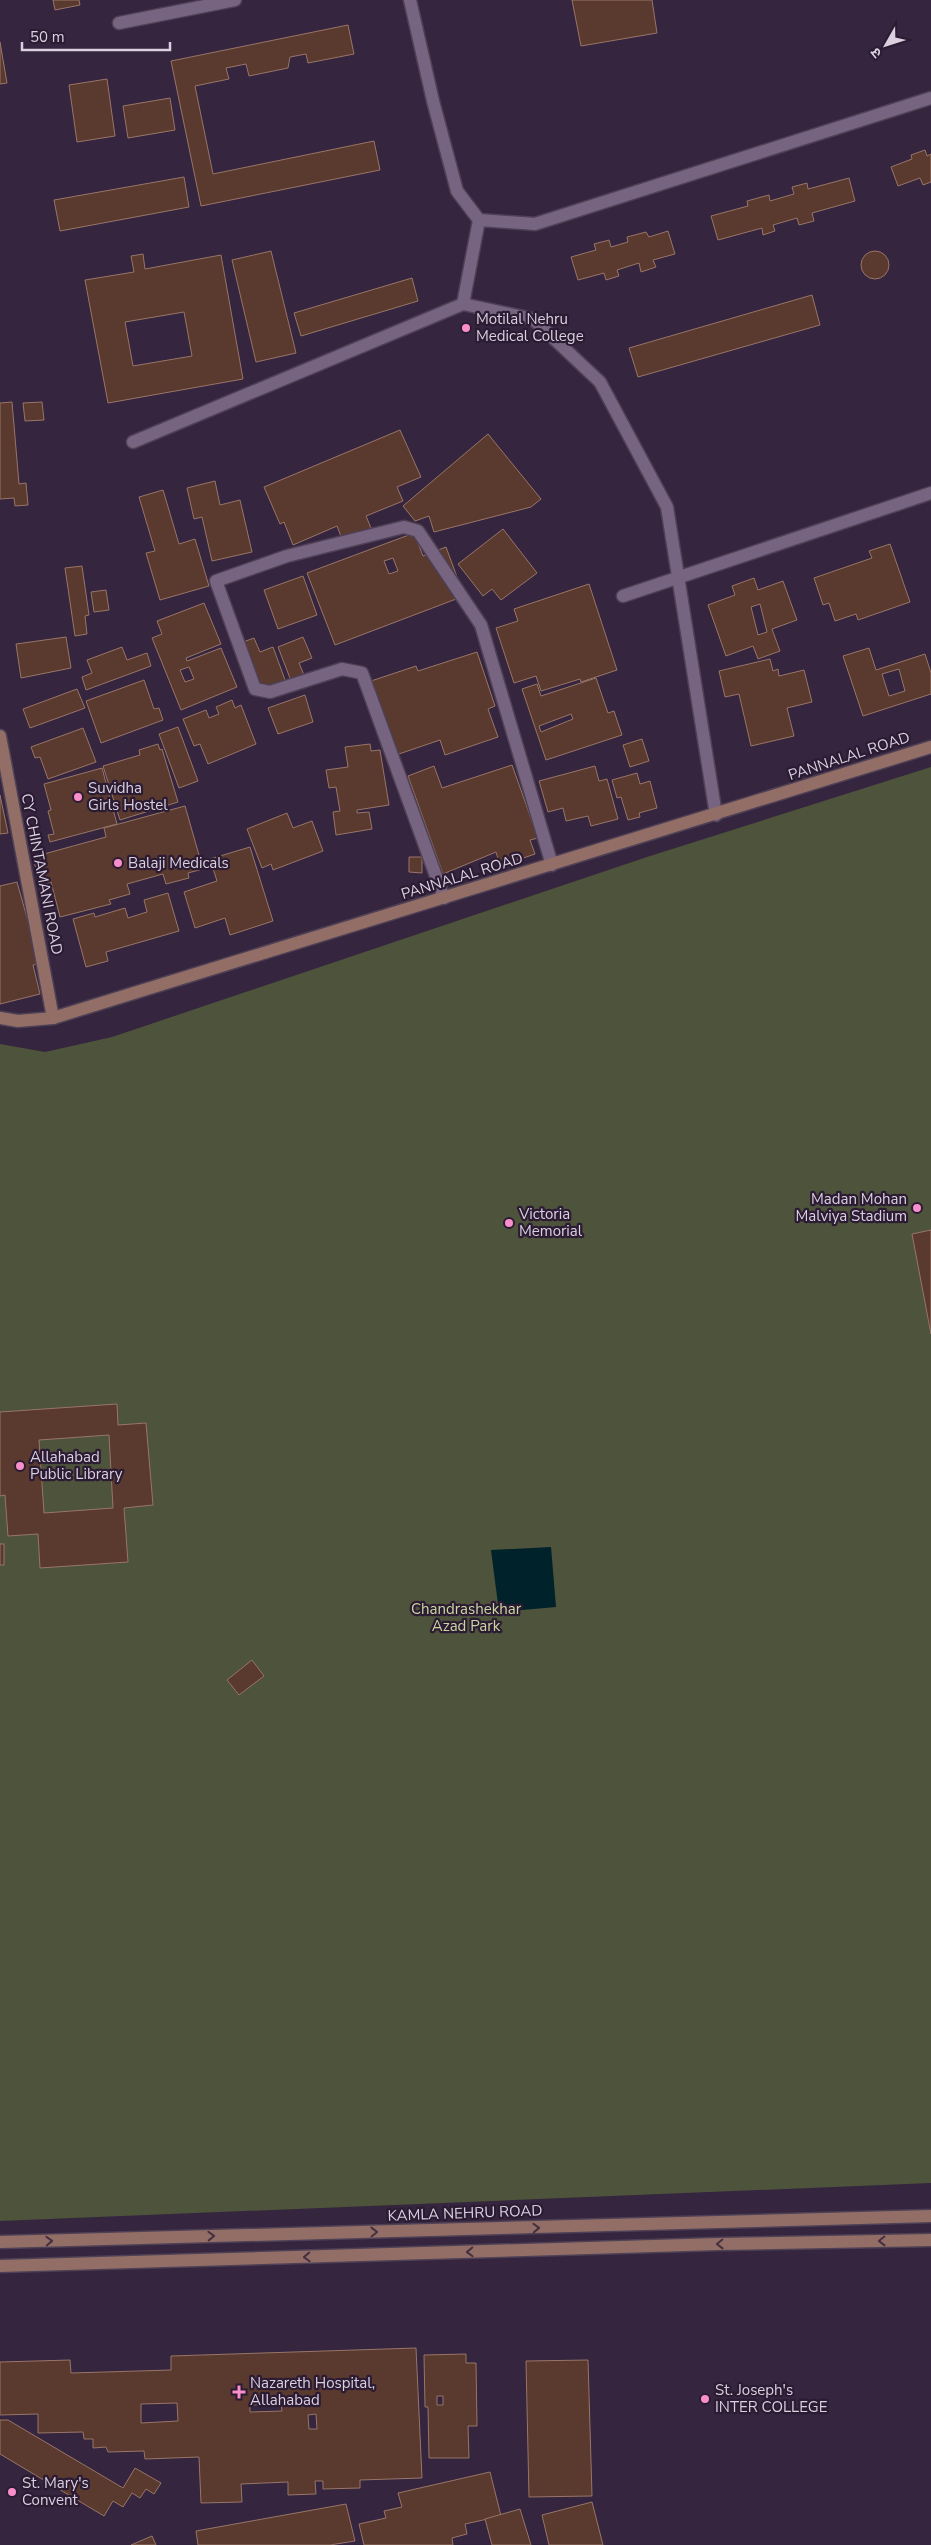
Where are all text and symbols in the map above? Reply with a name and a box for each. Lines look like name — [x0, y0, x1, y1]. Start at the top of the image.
scale bar — [22, 20, 170, 52]
north arrow — [861, 20, 911, 70]
text: 50 m — [30, 27, 65, 47]
text: उ — [866, 43, 886, 62]
place label: Motilal Nehru Medical College — [476, 309, 584, 346]
marker: Motilal Nehru Medical College — [460, 322, 472, 334]
street label: PANNALAL ROAD — [786, 727, 912, 785]
place label: Suvidha Girls Hostel — [88, 778, 168, 815]
marker: Suvidha Girls Hostel — [72, 791, 84, 803]
street label: CY CHINTAMANI ROAD — [17, 792, 67, 956]
street label: PANNALAL ROAD — [399, 848, 525, 904]
place label: Balaji Medicals — [128, 853, 229, 873]
marker: Balaji Medicals — [112, 857, 124, 869]
place label: Madan Mohan Malviya Stadium — [796, 1189, 907, 1226]
marker: Madan Mohan Malviya Stadium — [911, 1202, 923, 1214]
place label: Victoria Memorial — [518, 1204, 583, 1241]
marker: Victoria Memorial — [503, 1217, 515, 1229]
place label: Allahabad Public Library — [30, 1447, 123, 1484]
marker: Allahabad Public Library — [14, 1460, 26, 1472]
park label: Chandrashekhar Azad Park — [411, 1599, 522, 1636]
street label: KAMLA NEHRU ROAD — [387, 2200, 543, 2226]
one-way arrow — [532, 2223, 540, 2233]
one-way arrow — [370, 2227, 378, 2237]
one-way arrow — [208, 2231, 215, 2241]
one-way arrow — [45, 2235, 53, 2246]
one-way arrow — [878, 2236, 886, 2246]
one-way arrow — [716, 2239, 724, 2249]
one-way arrow — [466, 2246, 474, 2257]
one-way arrow — [303, 2251, 311, 2262]
place label: Nazareth Hospital, Allahabad — [250, 2373, 375, 2410]
place label: St. Joseph's INTER COLLEGE — [715, 2380, 828, 2417]
marker: Nazareth Hospital, Allahabad — [232, 2385, 246, 2399]
marker: St. Joseph's INTER COLLEGE — [699, 2393, 711, 2405]
place label: St. Mary's Convent — [22, 2473, 89, 2510]
marker: St. Mary's Convent — [6, 2486, 18, 2498]

